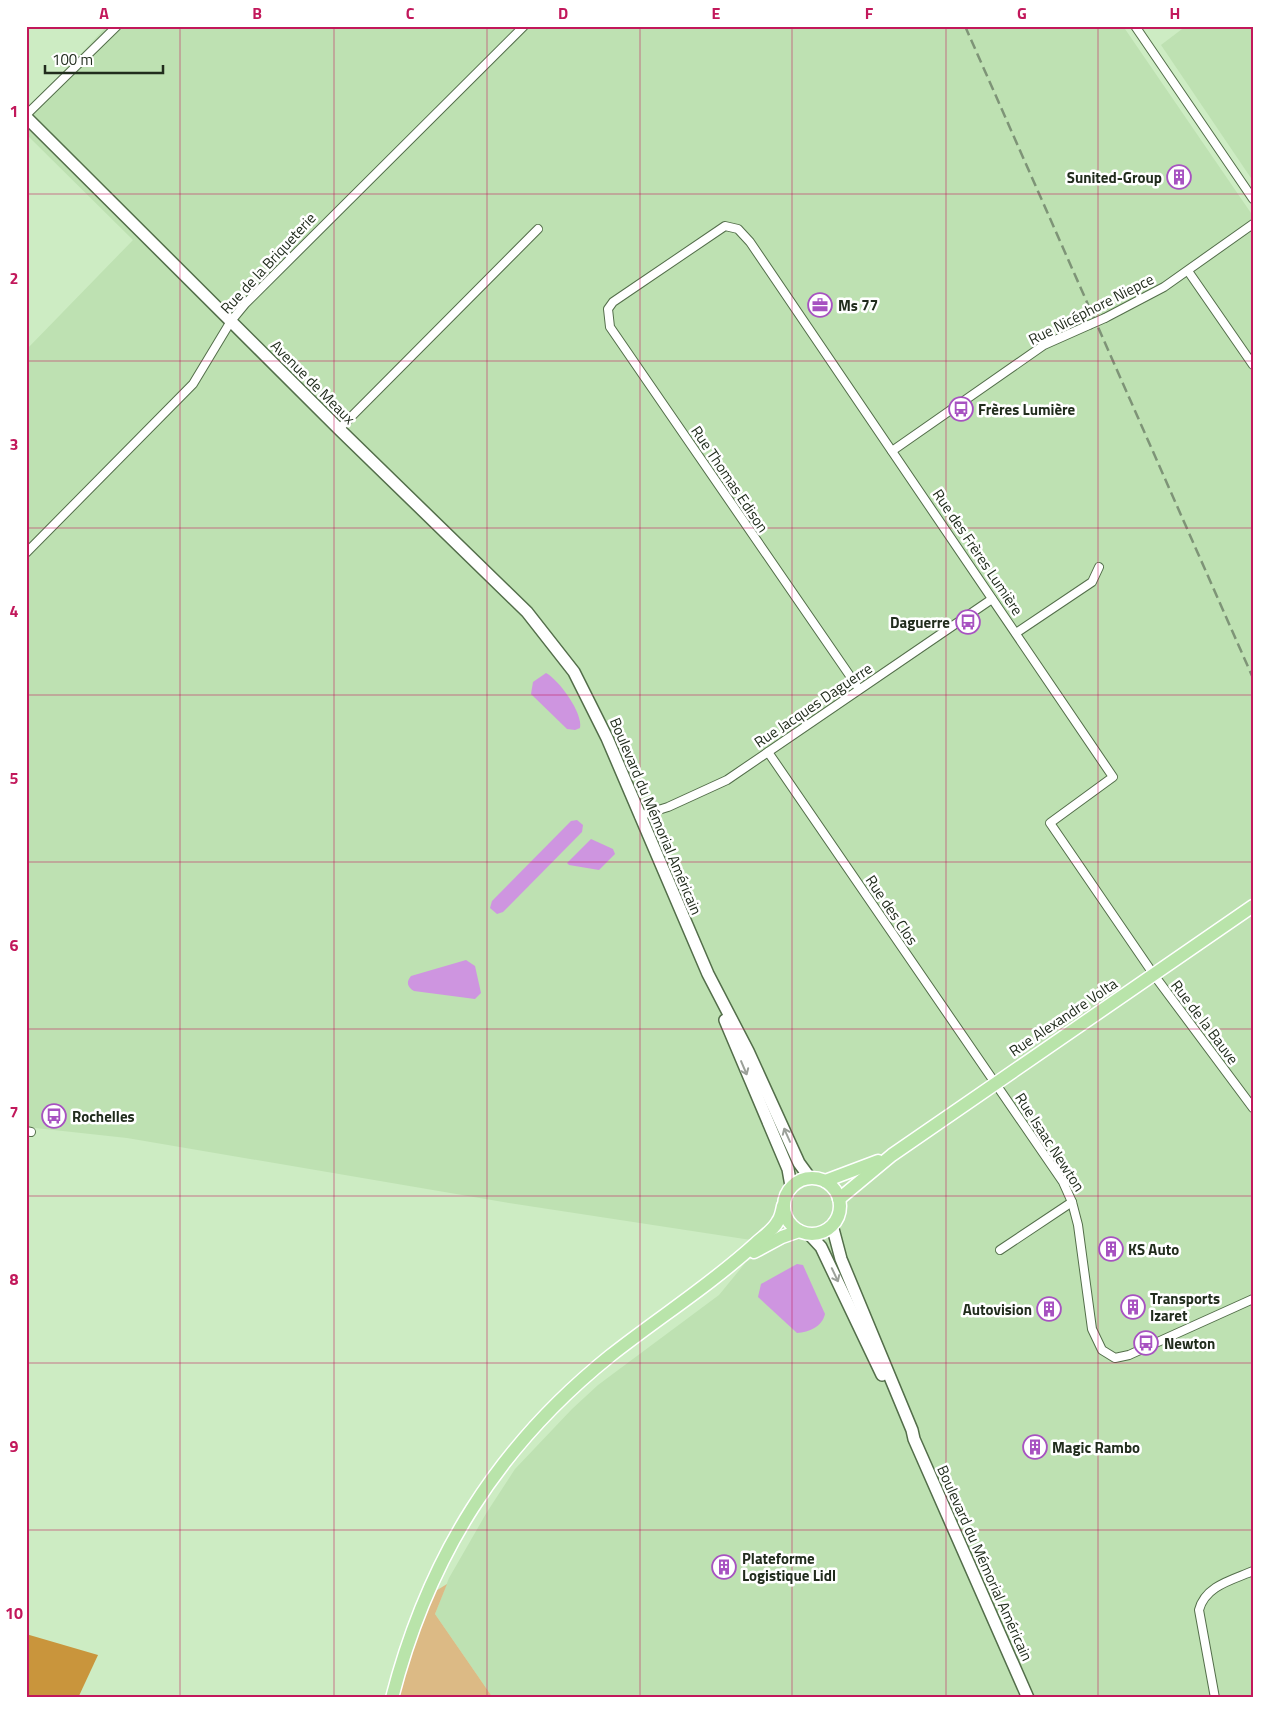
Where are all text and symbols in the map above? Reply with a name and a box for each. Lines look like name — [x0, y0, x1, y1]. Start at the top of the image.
text: A — [99, 1, 109, 25]
text: B — [252, 1, 262, 25]
text: C — [406, 1, 415, 25]
text: D — [558, 1, 568, 25]
text: E — [712, 1, 721, 25]
text: F — [865, 1, 874, 25]
text: G — [1017, 1, 1027, 25]
text: H — [1170, 1, 1180, 25]
scale bar — [45, 42, 162, 74]
text: 100 m — [52, 48, 93, 71]
text: 1 — [10, 99, 18, 123]
building icon: Sunited-Group — [1166, 164, 1192, 190]
place label: Sunited-Group — [1067, 166, 1162, 189]
street label: Rue de la Briqueterie — [215, 207, 321, 319]
text: 2 — [10, 266, 18, 290]
street label: Rue Nicéphore Niepce — [1024, 267, 1158, 351]
office icon: Ms 77 — [807, 292, 833, 318]
place label: Ms 77 — [838, 294, 878, 317]
street label: Avenue de Meaux — [265, 334, 361, 430]
bus stop icon: Frères Lumière — [948, 396, 974, 422]
place label: Frères Lumière — [978, 398, 1076, 421]
street label: Rue Thomas Edison — [686, 421, 774, 537]
text: 3 — [10, 432, 18, 456]
street label: Rue des Frères Lumière — [927, 484, 1029, 620]
text: 4 — [10, 599, 19, 623]
bus stop icon: Daguerre — [955, 609, 981, 635]
place label: Daguerre — [890, 611, 950, 634]
street label: Rue Jacques Daguerre — [749, 657, 877, 753]
street label: Boulevard du Mémorial Américain — [604, 714, 708, 918]
text: 5 — [10, 766, 19, 790]
street label: Rue des Clos — [860, 870, 924, 950]
text: 6 — [10, 933, 19, 957]
street label: Rue Alexandre Volta — [1004, 972, 1122, 1062]
street label: Rue de la Bauve — [1166, 975, 1244, 1069]
one-way arrow — [740, 1060, 749, 1075]
street label: Rue Isaac Newton — [1009, 1088, 1091, 1196]
text: 7 — [10, 1100, 18, 1124]
bus stop icon: Rochelles — [41, 1103, 67, 1129]
place label: Rochelles — [72, 1105, 135, 1128]
one-way arrow — [781, 1128, 791, 1143]
building icon: KS Auto — [1098, 1236, 1124, 1262]
place label: KS Auto — [1128, 1238, 1179, 1261]
text: 8 — [10, 1267, 19, 1291]
one-way arrow — [831, 1267, 840, 1282]
place label: Transports Izaret — [1150, 1287, 1220, 1327]
building icon: Transports Izaret — [1120, 1294, 1146, 1320]
building icon: Autovision — [1036, 1296, 1062, 1322]
place label: Autovision — [963, 1298, 1032, 1321]
bus stop icon: Newton — [1133, 1330, 1159, 1356]
place label: Newton — [1164, 1332, 1215, 1355]
text: 9 — [10, 1434, 19, 1458]
building icon: Magic Rambo — [1022, 1434, 1048, 1460]
place label: Magic Rambo — [1052, 1436, 1140, 1459]
street label: Boulevard du Mémorial Américain — [931, 1461, 1039, 1665]
place label: Plateforme Logistique Lidl — [742, 1547, 836, 1587]
building icon: Plateforme Logistique Lidl — [711, 1554, 737, 1580]
text: 10 — [5, 1601, 23, 1625]

